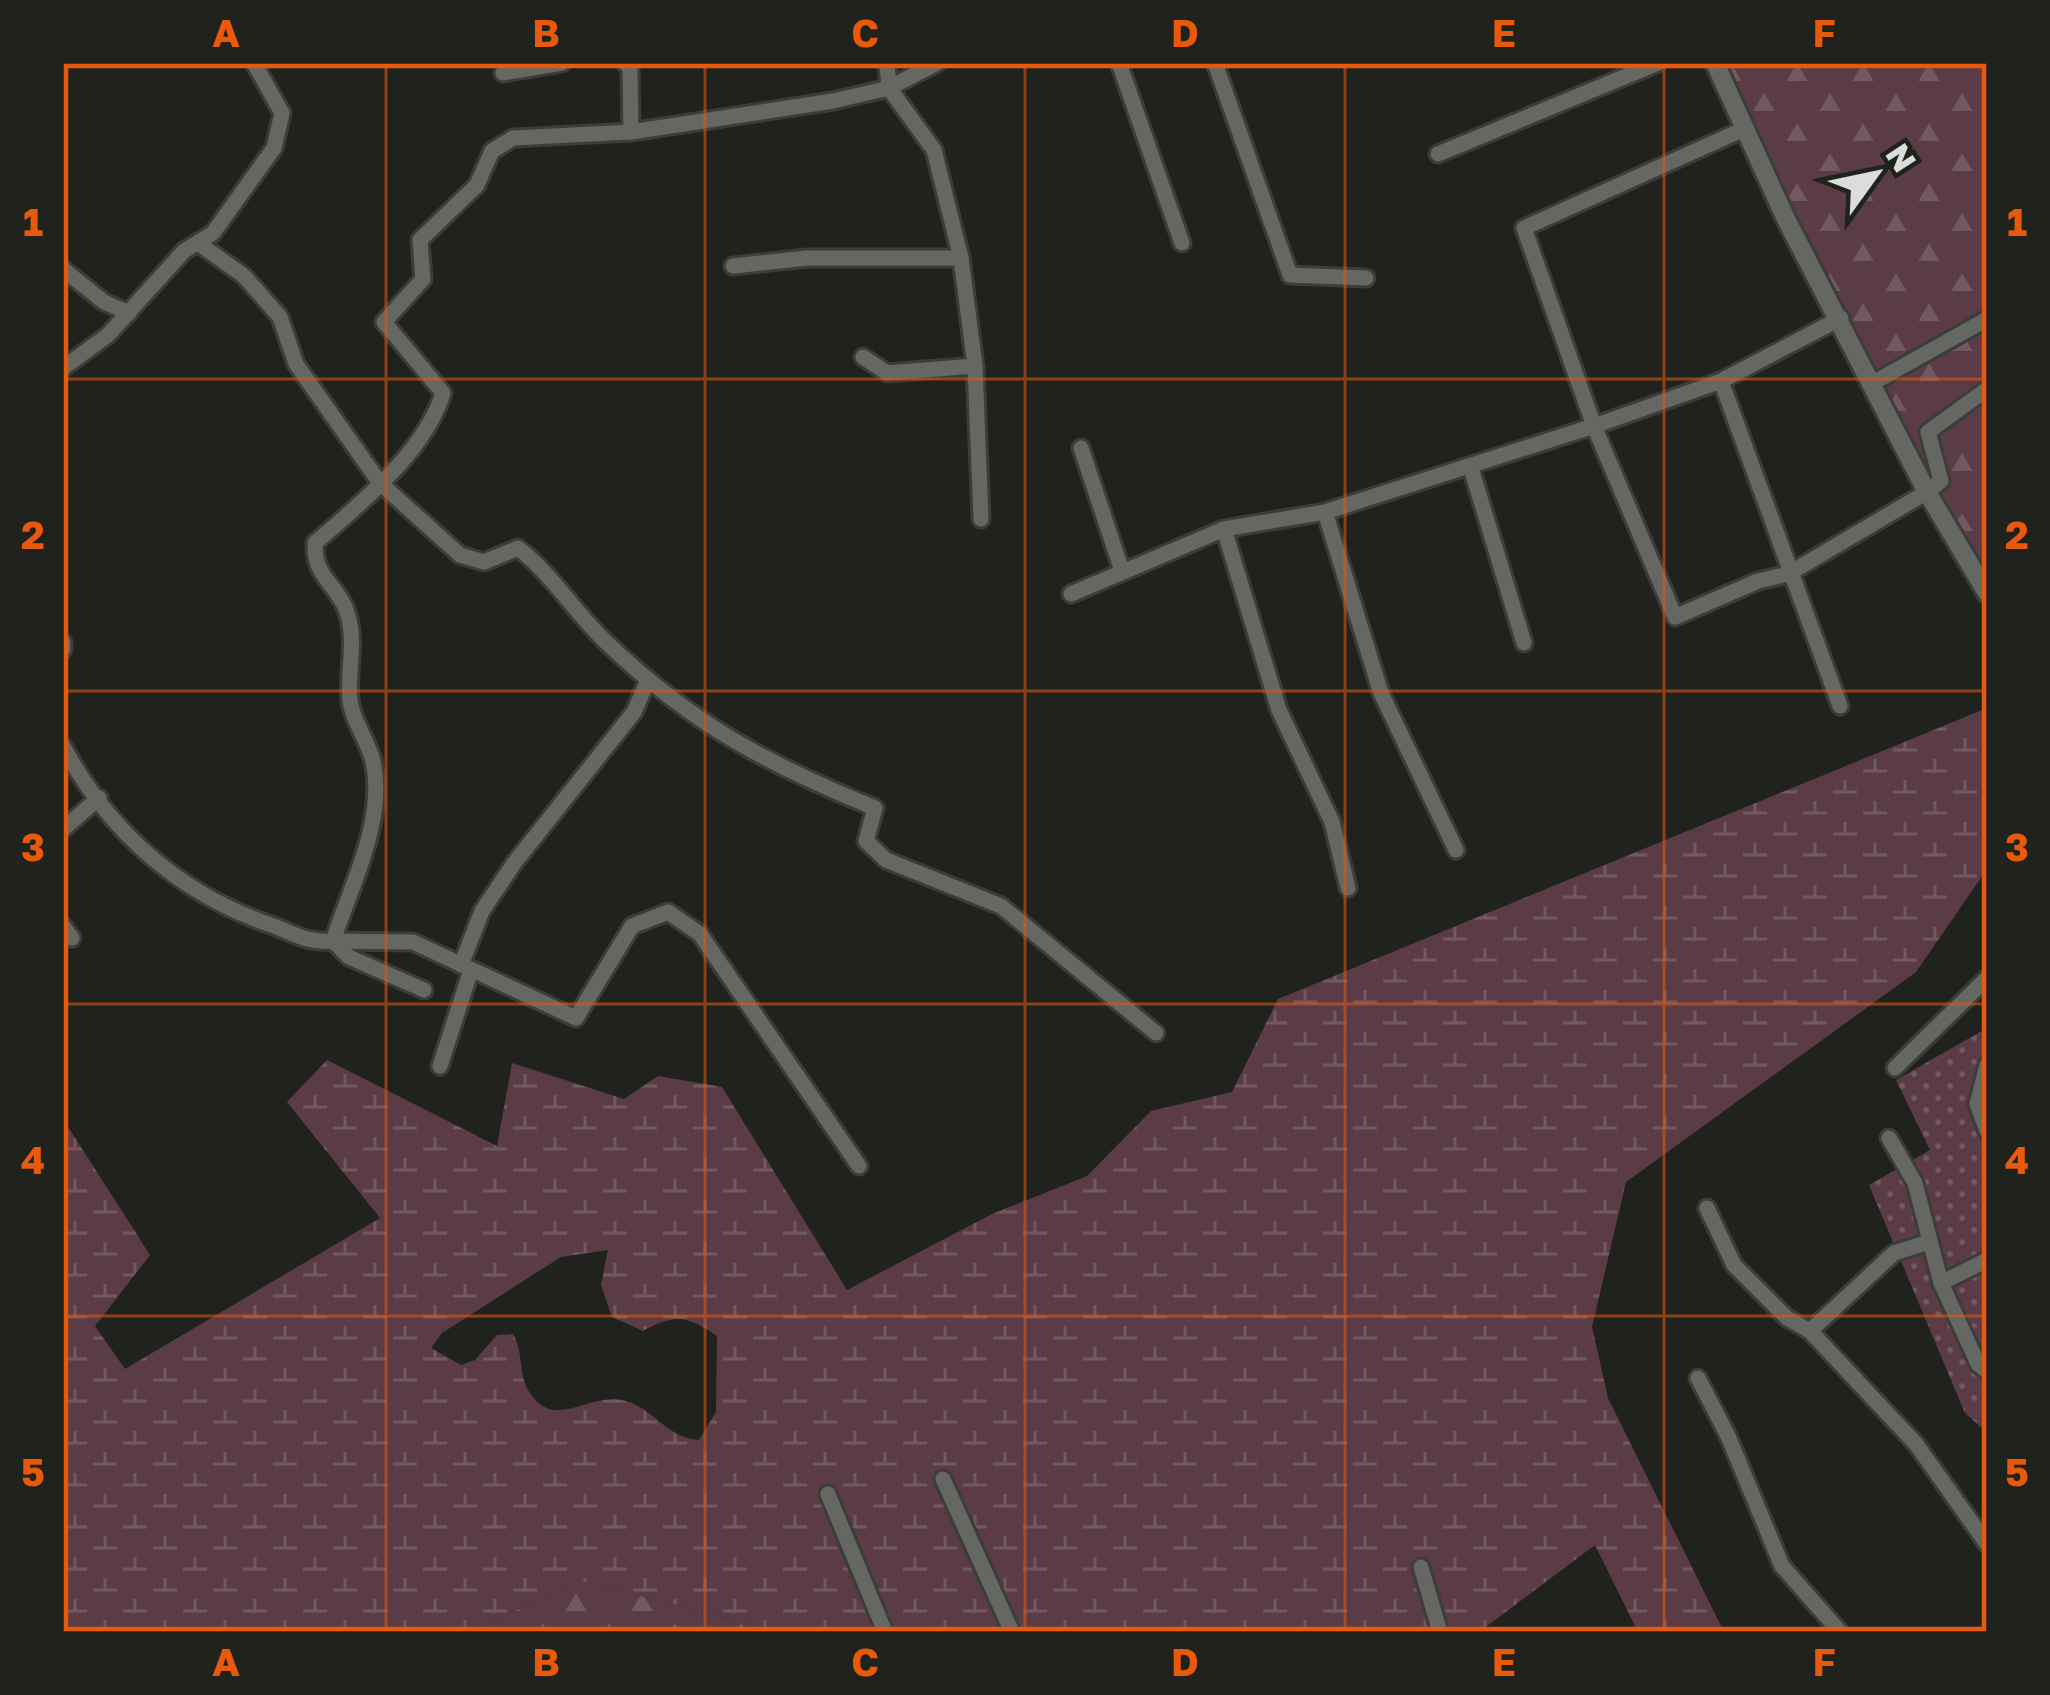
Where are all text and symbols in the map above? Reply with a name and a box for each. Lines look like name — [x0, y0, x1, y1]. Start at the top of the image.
text: A — [212, 9, 240, 56]
text: B — [532, 9, 560, 56]
text: C — [851, 9, 879, 56]
text: D — [1171, 9, 1199, 56]
text: E — [1492, 9, 1516, 56]
text: F — [1812, 9, 1836, 56]
north arrow — [1816, 114, 1936, 234]
text: N — [1878, 136, 1925, 179]
text: 1 — [23, 198, 43, 245]
text: 1 — [2007, 198, 2027, 245]
text: 2 — [21, 511, 45, 558]
text: 2 — [2005, 511, 2029, 558]
text: 3 — [21, 823, 45, 870]
text: 3 — [2005, 823, 2029, 870]
text: 4 — [21, 1136, 45, 1183]
text: 4 — [2005, 1136, 2029, 1183]
text: 5 — [21, 1448, 45, 1495]
text: 5 — [2005, 1448, 2029, 1495]
text: A — [212, 1638, 240, 1685]
text: B — [532, 1638, 560, 1685]
text: C — [851, 1638, 879, 1685]
text: D — [1171, 1638, 1199, 1685]
text: E — [1492, 1638, 1516, 1685]
text: F — [1812, 1638, 1836, 1685]

